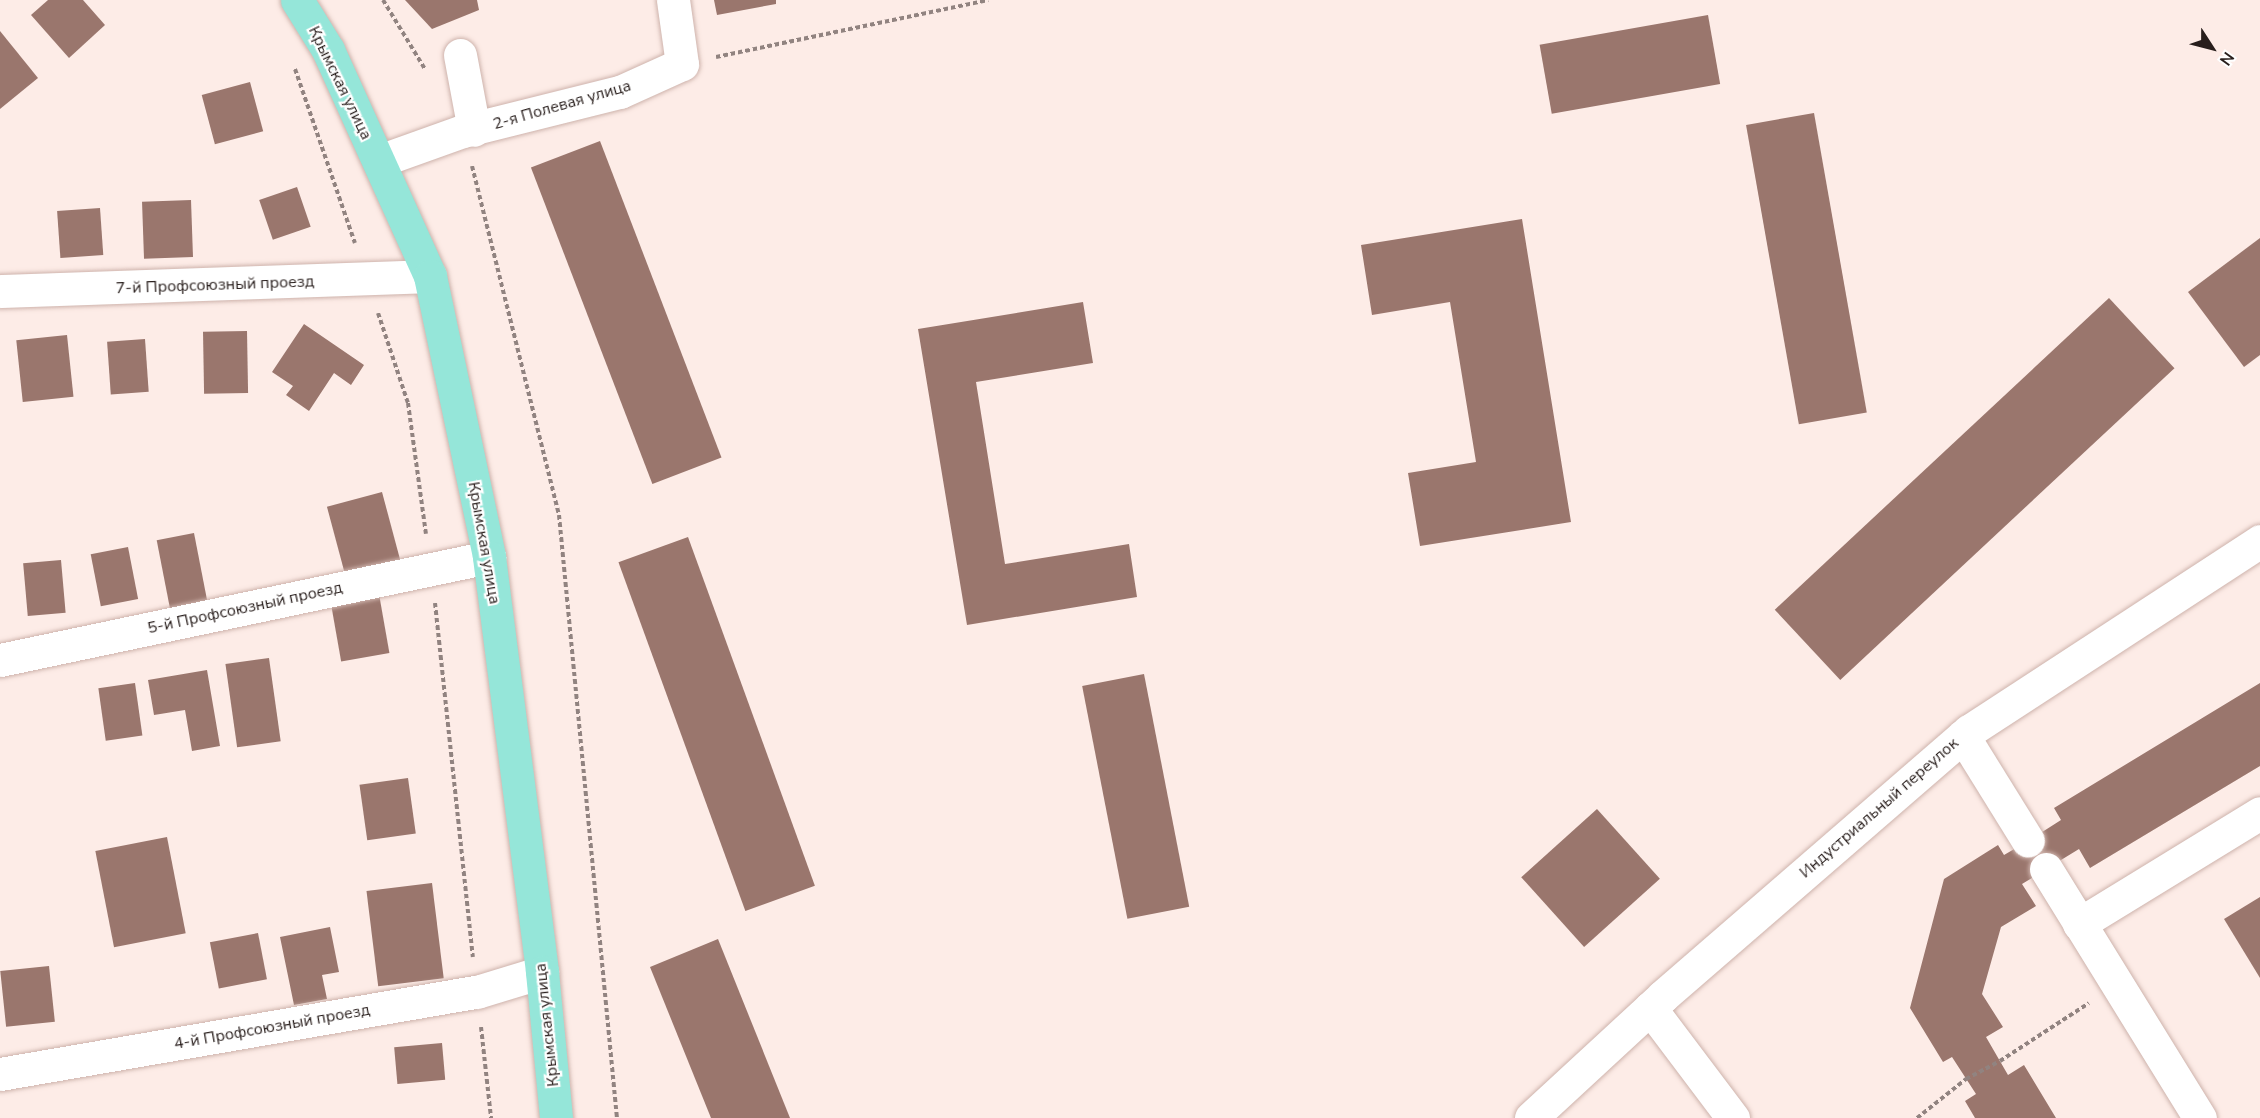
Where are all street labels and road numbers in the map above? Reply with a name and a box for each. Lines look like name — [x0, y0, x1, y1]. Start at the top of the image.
street label: Крымская улица — [304, 23, 376, 143]
street label: 2-я Полевая улица — [491, 76, 633, 134]
street label: 7-й Профсоюзный проезд — [115, 272, 315, 298]
street label: Крымская улица — [464, 480, 504, 606]
street label: 5-й Профсоюзный проезд — [146, 578, 344, 638]
street label: Индустриальный переулок — [1796, 734, 1962, 882]
street label: Крымская улица — [531, 962, 563, 1088]
street label: 4-й Профсоюзный проезд — [172, 1000, 372, 1054]

